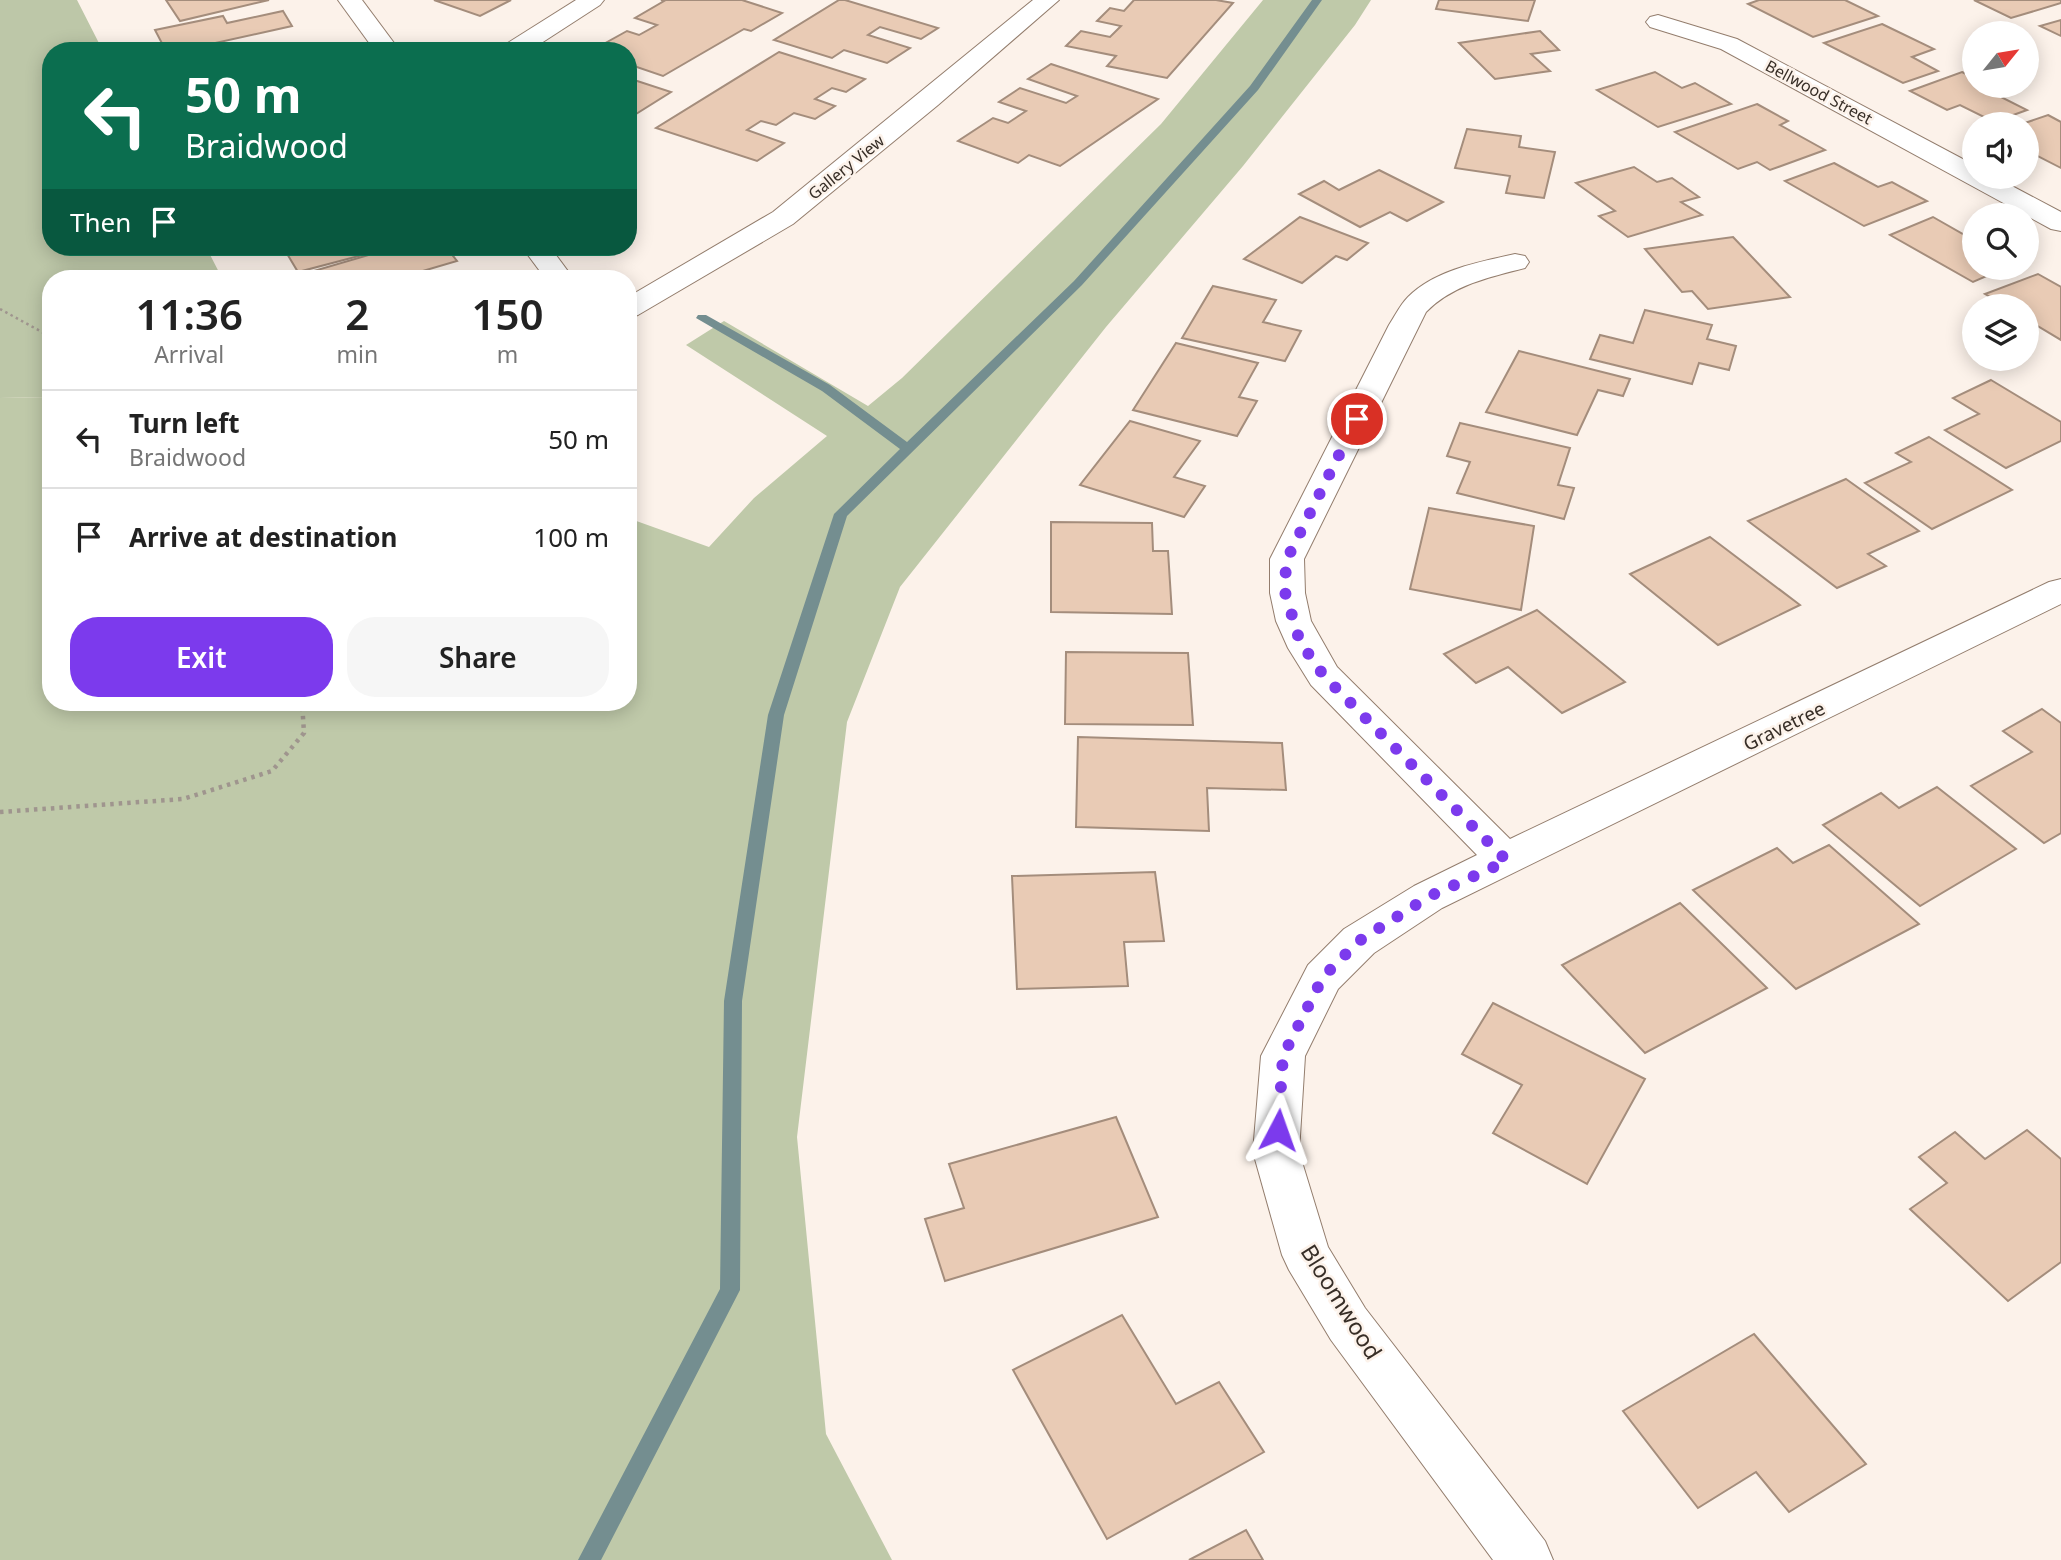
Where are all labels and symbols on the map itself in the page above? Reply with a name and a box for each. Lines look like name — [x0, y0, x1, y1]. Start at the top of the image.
north arrow — [1962, 21, 2039, 98]
street label: Bellwood Street — [1762, 55, 1877, 130]
street label: Gallery View — [803, 129, 889, 204]
pin — [1327, 389, 1387, 449]
street label: Gravetree — [1739, 695, 1829, 757]
position arrow — [1241, 1093, 1315, 1167]
street label: Bloomwood — [1294, 1238, 1390, 1365]

